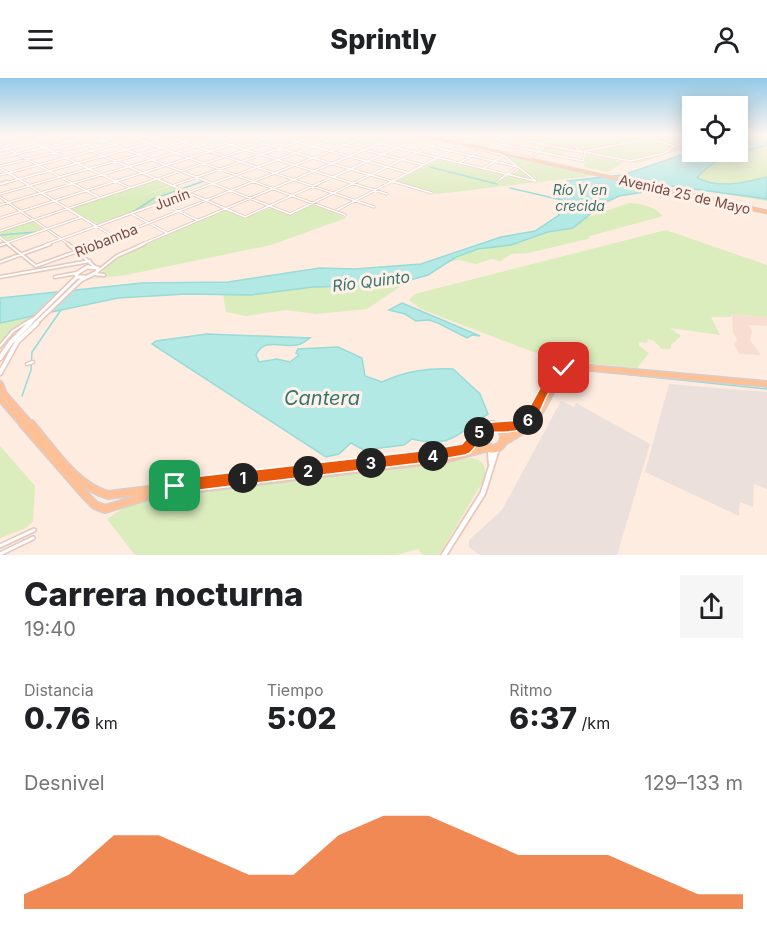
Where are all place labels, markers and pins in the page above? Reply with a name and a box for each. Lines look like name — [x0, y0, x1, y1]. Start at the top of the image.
pin — [538, 342, 589, 393]
pin: 6 — [513, 405, 543, 435]
pin: 5 — [464, 417, 494, 447]
pin: 4 — [418, 441, 448, 471]
pin: 3 — [356, 448, 386, 478]
pin: 2 — [293, 456, 323, 486]
pin — [149, 460, 200, 511]
pin: 1 — [228, 463, 258, 493]

